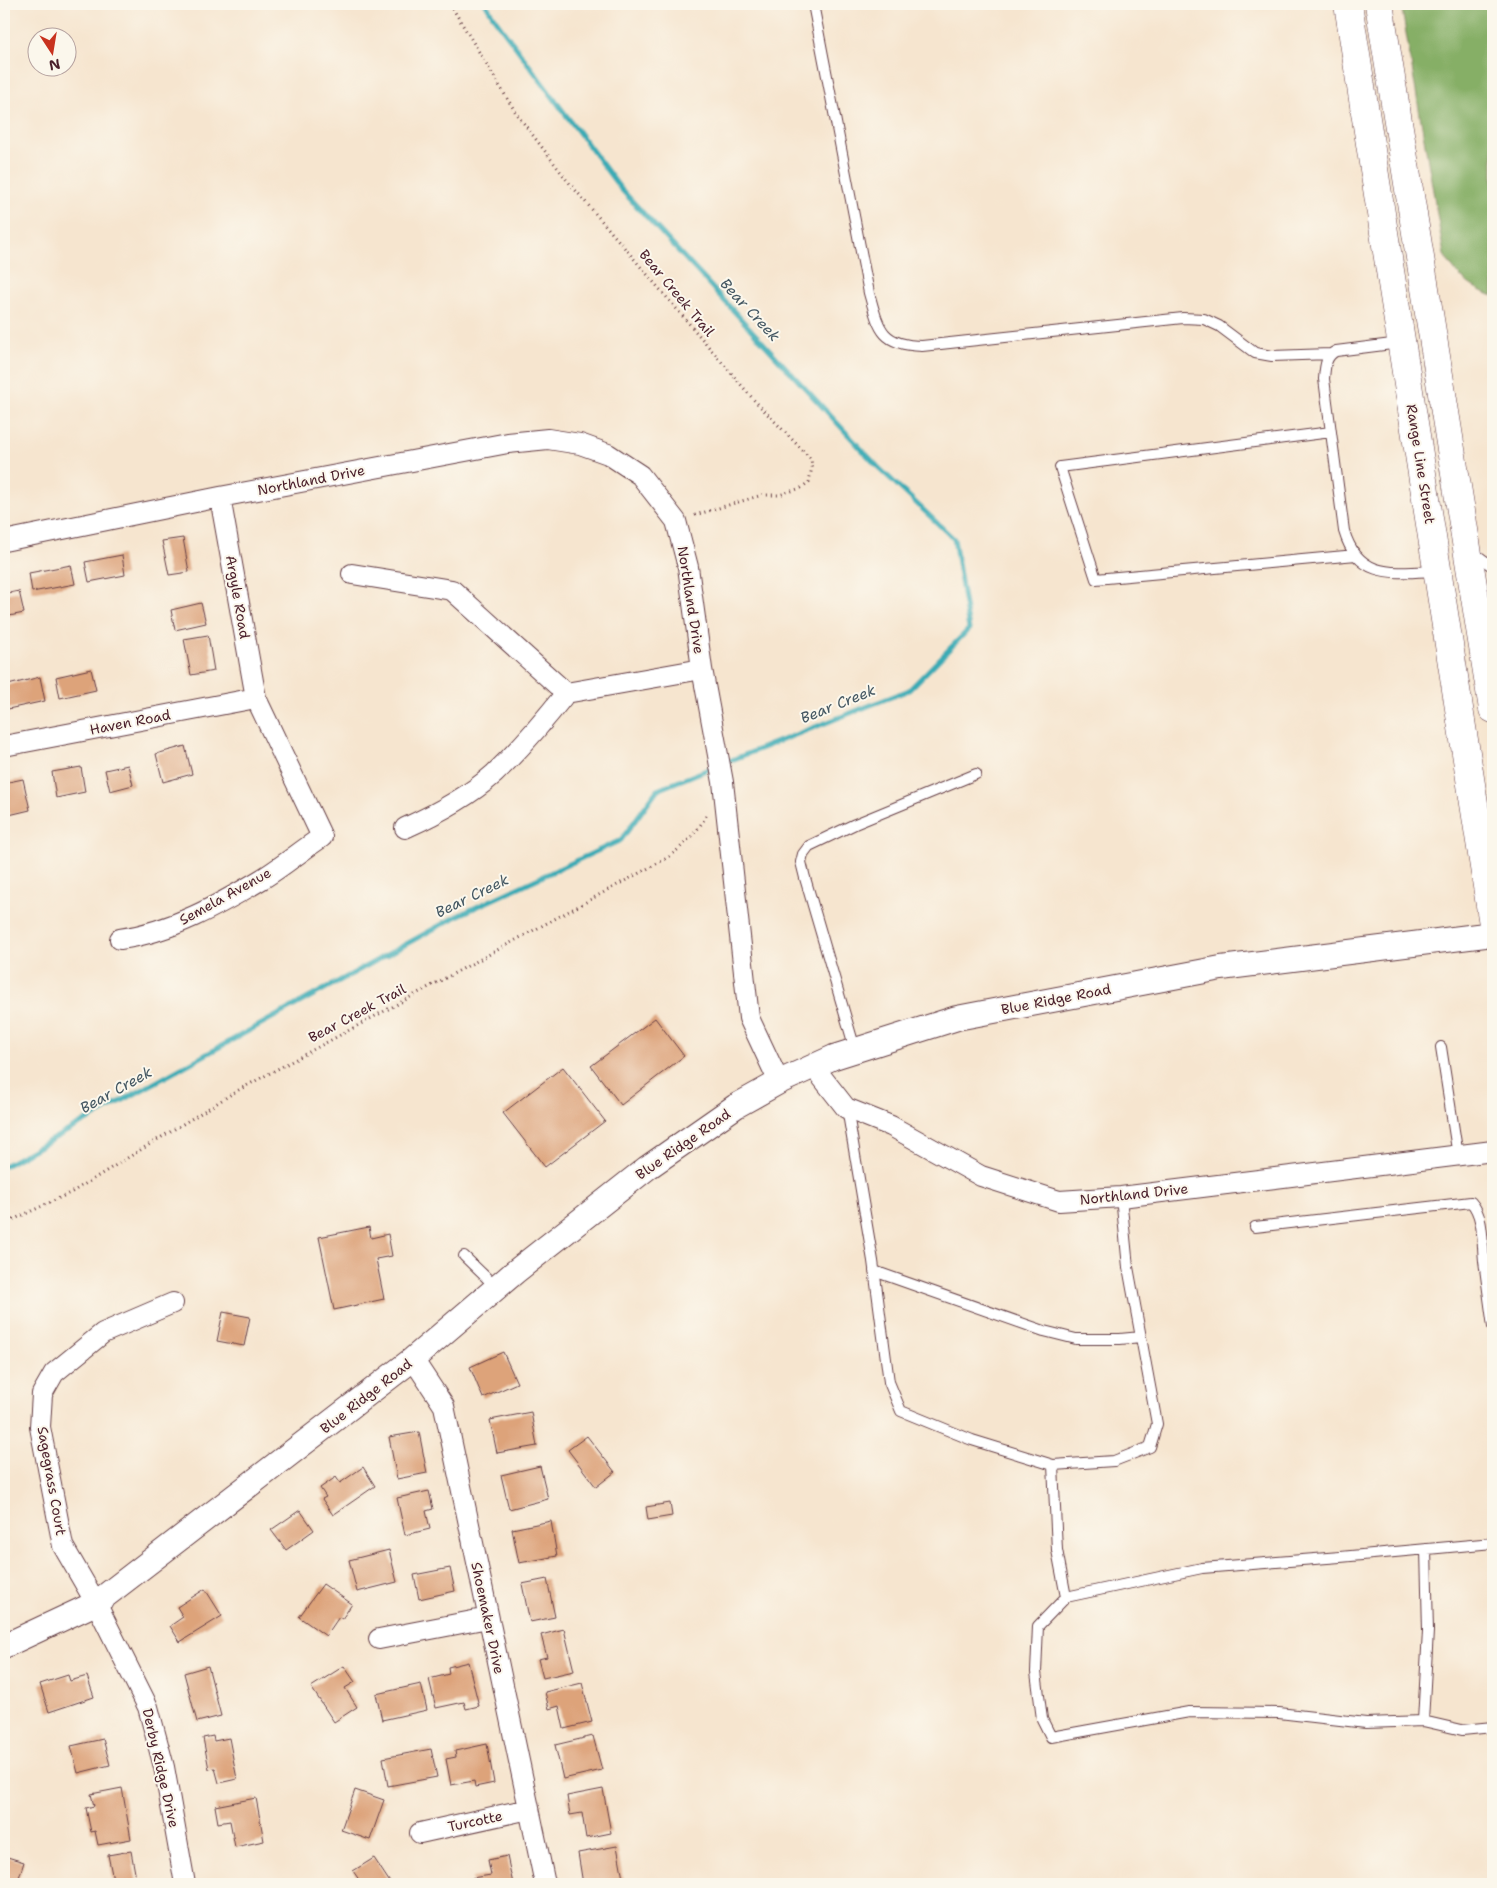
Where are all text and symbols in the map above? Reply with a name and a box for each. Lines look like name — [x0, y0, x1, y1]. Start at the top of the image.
north arrow — [28, 28, 78, 78]
text: N — [47, 55, 62, 75]
street label: Bear Creek Trail — [635, 246, 719, 341]
water label: Bear Creek — [716, 274, 785, 346]
street label: Range Line Street — [1403, 403, 1439, 525]
street label: Northland Drive — [256, 461, 366, 499]
street label: Northland Drive — [674, 545, 708, 655]
street label: Argyle Road — [222, 554, 254, 640]
water label: Bear Creek — [797, 680, 879, 728]
street label: Haven Road — [88, 705, 172, 739]
street label: Semela Avenue — [176, 863, 274, 929]
water label: Bear Creek — [432, 869, 512, 922]
street label: Bear Creek Trail — [305, 979, 410, 1046]
street label: Blue Ridge Road — [999, 979, 1113, 1018]
water label: Bear Creek — [76, 1062, 156, 1118]
street label: Blue Ridge Road — [632, 1105, 734, 1183]
street label: Northland Drive — [1079, 1179, 1189, 1209]
street label: Blue Ridge Road — [316, 1354, 416, 1437]
street label: Sagegrass Court — [34, 1425, 70, 1537]
street label: Shoemaker Drive — [467, 1560, 509, 1676]
street label: Derby Ridge Drive — [139, 1707, 183, 1829]
street label: Turcotte — [446, 1806, 504, 1836]

